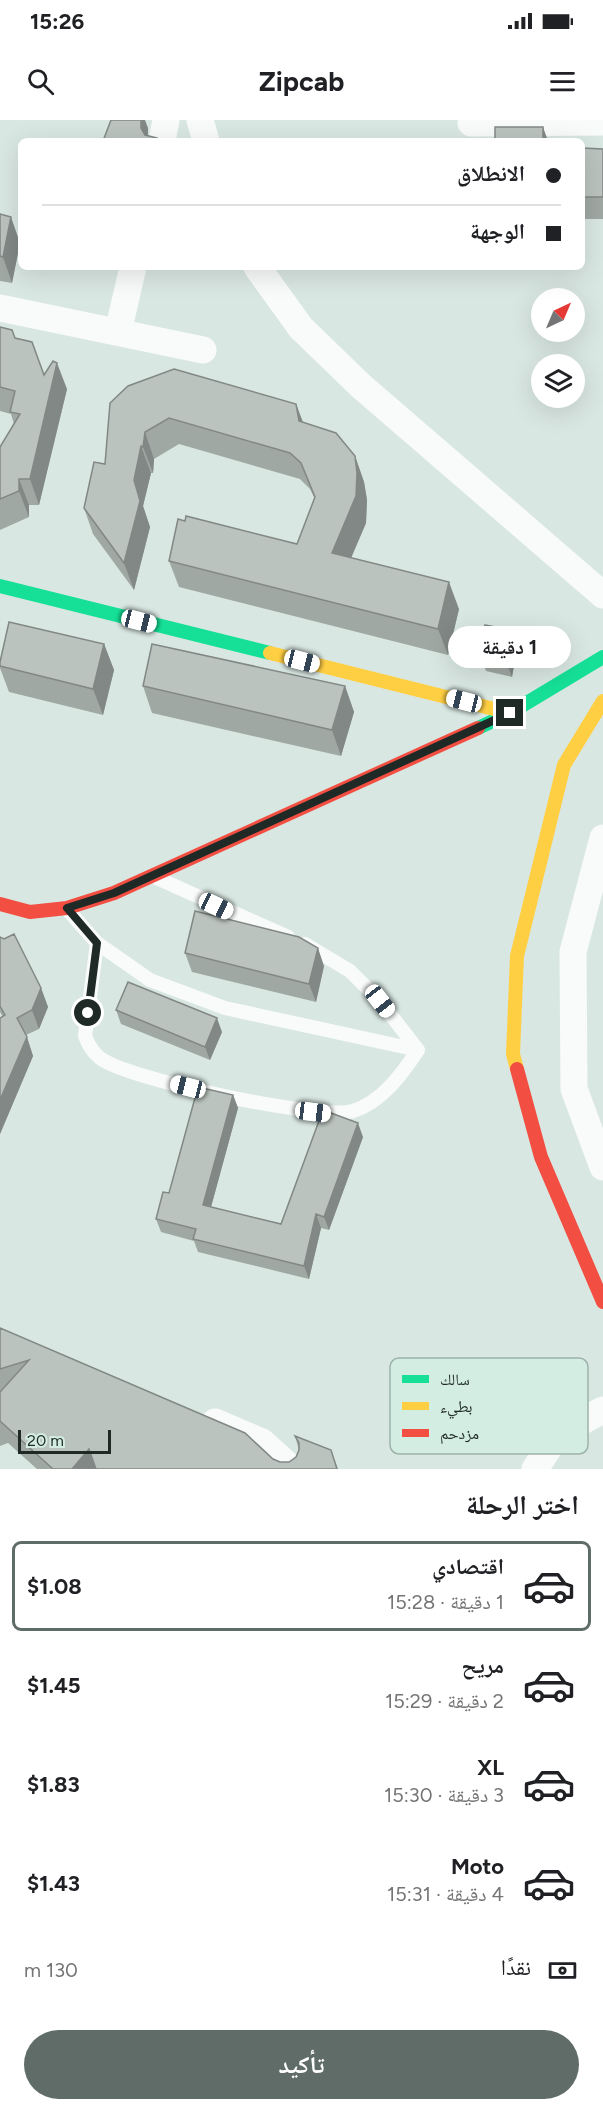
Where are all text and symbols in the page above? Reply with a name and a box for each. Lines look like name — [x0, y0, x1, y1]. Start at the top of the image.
text: 15:26 — [30, 8, 84, 35]
icon: search — [24, 65, 57, 98]
text: Zipcab — [259, 65, 344, 98]
icon: menu — [546, 65, 579, 98]
text: الانطلاق — [457, 160, 525, 187]
text: الوجهة — [470, 218, 525, 245]
north arrow — [531, 288, 585, 342]
map controls — [531, 288, 585, 408]
button: layers — [531, 354, 585, 408]
car — [119, 608, 159, 634]
callout: 1 دقيقة — [448, 626, 572, 668]
text: 1 دقيقة — [482, 635, 537, 659]
car — [282, 648, 322, 674]
car — [444, 688, 484, 714]
route end — [496, 699, 523, 726]
car — [196, 890, 236, 922]
car — [362, 981, 398, 1021]
route start — [74, 999, 101, 1026]
car — [168, 1074, 208, 1100]
car — [294, 1101, 332, 1123]
legend — [390, 1358, 588, 1454]
text: سالك — [440, 1370, 470, 1389]
text: بطيء — [440, 1397, 472, 1419]
text: مزدحم — [440, 1424, 479, 1444]
scale bar — [18, 1427, 111, 1454]
text: 20 m — [27, 1431, 64, 1450]
text: اختر الرحلة — [466, 1488, 579, 1521]
text: اقتصادي — [432, 1553, 504, 1580]
icon: car — [522, 1559, 576, 1613]
text: $1.08 — [27, 1573, 82, 1600]
text: 1 دقيقة · 15:28 — [387, 1590, 504, 1614]
text: مريح — [461, 1652, 504, 1679]
icon: car — [522, 1658, 576, 1712]
text: $1.45 — [27, 1672, 81, 1699]
text: 2 دقيقة · 15:29 — [385, 1689, 504, 1713]
text: XL — [477, 1754, 504, 1781]
icon: car — [522, 1757, 576, 1811]
text: $1.83 — [27, 1771, 80, 1798]
text: 3 دقيقة · 15:30 — [384, 1783, 504, 1807]
text: Moto — [451, 1853, 504, 1880]
icon: car — [522, 1856, 576, 1910]
text: $1.43 — [27, 1870, 80, 1897]
text: 4 دقيقة · 15:31 — [387, 1882, 504, 1906]
text: نقدًا — [501, 1954, 531, 1981]
icon: cash — [546, 1954, 579, 1987]
text: 130 m — [24, 1958, 78, 1982]
button: تأكيد — [24, 2030, 579, 2099]

